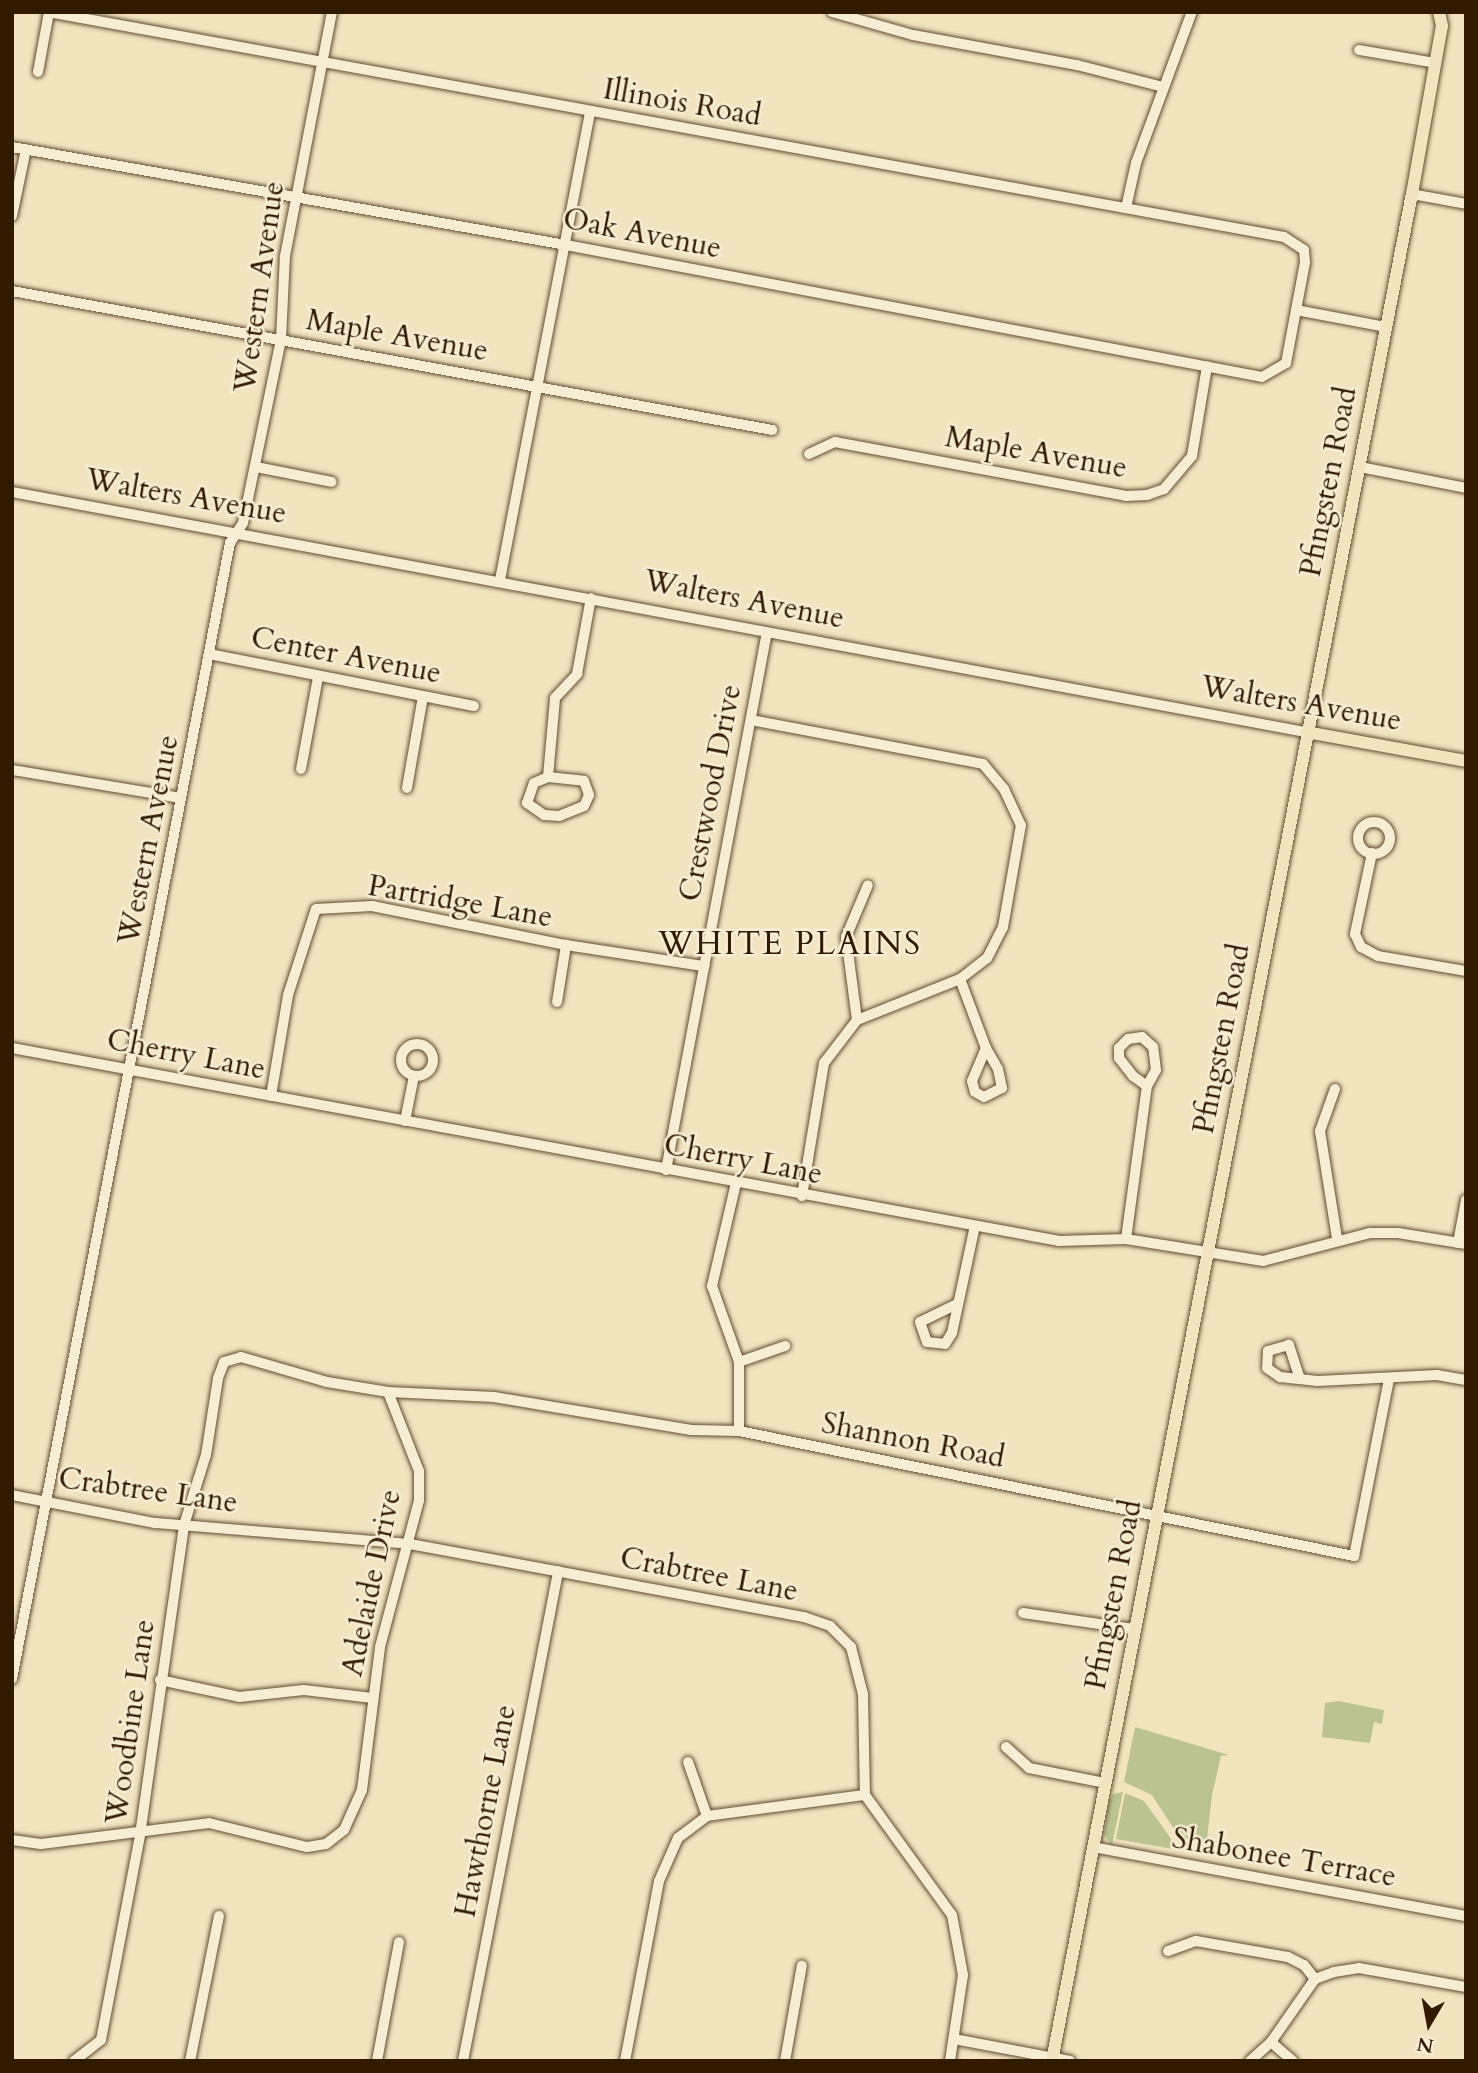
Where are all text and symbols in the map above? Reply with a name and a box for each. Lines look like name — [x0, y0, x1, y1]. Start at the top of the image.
street label: Illinois Road — [600, 71, 764, 135]
street label: Western Avenue — [227, 179, 293, 395]
street label: Oak Avenue — [560, 201, 724, 267]
street label: Maple Avenue — [303, 302, 491, 370]
street label: Pfingsten Road — [1293, 384, 1365, 580]
street label: Maple Avenue — [942, 419, 1130, 487]
street label: Walters Avenue — [83, 462, 289, 532]
street label: Walters Avenue — [641, 563, 847, 637]
street label: Center Avenue — [248, 620, 444, 692]
street label: Walters Avenue — [1198, 669, 1404, 739]
street label: Crestwood Drive — [672, 682, 750, 904]
street label: Western Avenue — [111, 732, 187, 948]
street label: Partridge Lane — [365, 868, 555, 936]
district label: WHITE PLAINS — [659, 925, 921, 963]
street label: Pfingsten Road — [1186, 941, 1258, 1137]
street label: Cherry Lane — [104, 1022, 268, 1088]
street label: Cherry Lane — [661, 1127, 825, 1193]
street label: Shannon Road — [818, 1406, 1008, 1476]
street label: Crabtree Lane — [56, 1461, 240, 1521]
street label: Adelaide Drive — [335, 1486, 409, 1680]
street label: Pfingsten Road — [1078, 1497, 1150, 1693]
street label: Crabtree Lane — [617, 1540, 801, 1610]
street label: Woodbine Lane — [99, 1617, 163, 1827]
street label: Hawthorne Lane — [448, 1702, 524, 1920]
street label: Shabonee Terrace — [1169, 1821, 1399, 1895]
north arrow — [1394, 1989, 1464, 2059]
text: N — [1415, 2030, 1436, 2059]

